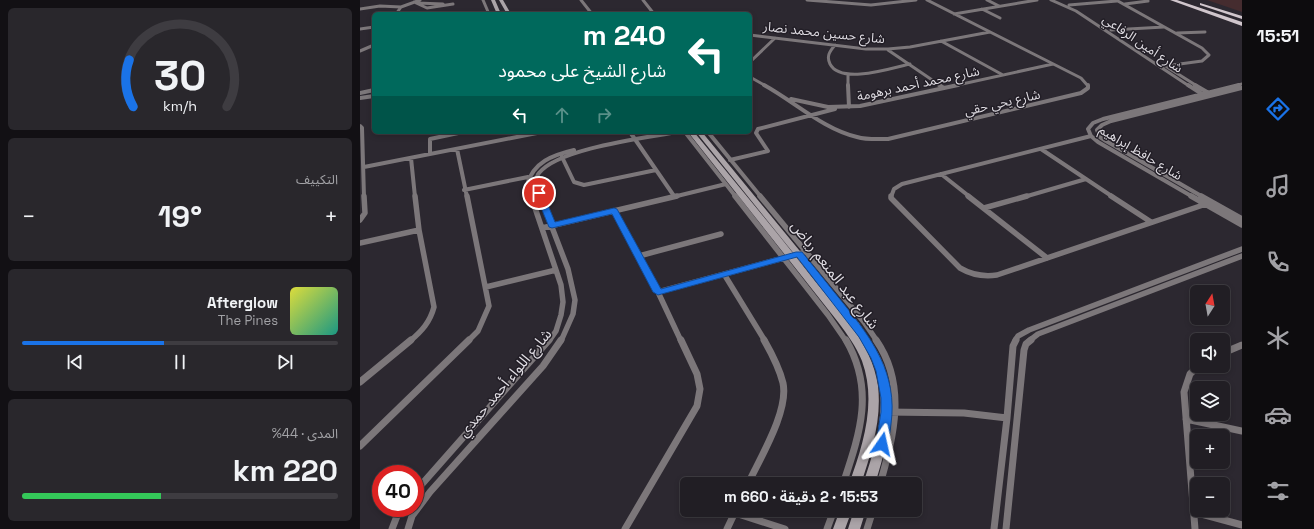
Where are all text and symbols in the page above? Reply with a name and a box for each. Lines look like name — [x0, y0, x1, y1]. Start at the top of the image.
street label: شارع أمين الرفاعي — [1098, 10, 1186, 78]
text: 240 m — [583, 17, 666, 53]
street label: شارع حسين محمد نصار — [761, 18, 886, 49]
text: 15:51 — [1257, 24, 1299, 47]
icon: left — [680, 28, 732, 80]
text: 30 — [154, 49, 206, 102]
text: شارع الشيخ على محمود — [498, 59, 666, 82]
street label: شارع محمد أحمد برهومة — [855, 62, 981, 107]
street label: شارع يحي حقي — [962, 85, 1042, 121]
icon: directions — [1264, 95, 1292, 123]
text: km/h — [163, 97, 197, 115]
icon: left — [509, 104, 531, 126]
icon: ahead — [551, 104, 573, 126]
icon: right — [593, 104, 615, 126]
street label: شارع حافظ إبراهيم — [1095, 121, 1185, 186]
text: التكييف — [296, 171, 338, 188]
icon: music — [1264, 172, 1292, 200]
pin — [522, 176, 556, 210]
icon: arrive — [528, 182, 550, 204]
text: 19° — [158, 197, 202, 236]
text: − — [22, 202, 36, 230]
text: + — [324, 202, 338, 230]
street label: شارع عبد المنعم رياض — [785, 217, 884, 335]
icon: phone — [1264, 248, 1292, 276]
north arrow — [1190, 285, 1230, 325]
map controls — [1190, 285, 1230, 517]
text: Afterglow — [207, 293, 278, 312]
text: The Pines — [218, 312, 278, 329]
street label: شارع اللواء أحمد حمدي — [454, 324, 558, 443]
icon: climate — [1264, 324, 1292, 352]
button: sound — [1190, 333, 1230, 373]
icon: previous — [64, 351, 86, 373]
icon: pause — [169, 351, 191, 373]
icon: next — [274, 351, 296, 373]
button: layers — [1190, 381, 1230, 421]
icon: car — [1264, 401, 1292, 429]
position arrow — [861, 423, 903, 465]
text: المدى · 44% — [272, 425, 338, 442]
button: + — [1190, 429, 1230, 469]
text: 220 km — [233, 451, 338, 490]
speed limit sign: 40 — [372, 465, 424, 517]
button: − — [1190, 477, 1230, 517]
icon: filters — [1264, 477, 1292, 505]
text: 15:53 · 2 دقيقة · 660 m — [724, 487, 878, 506]

